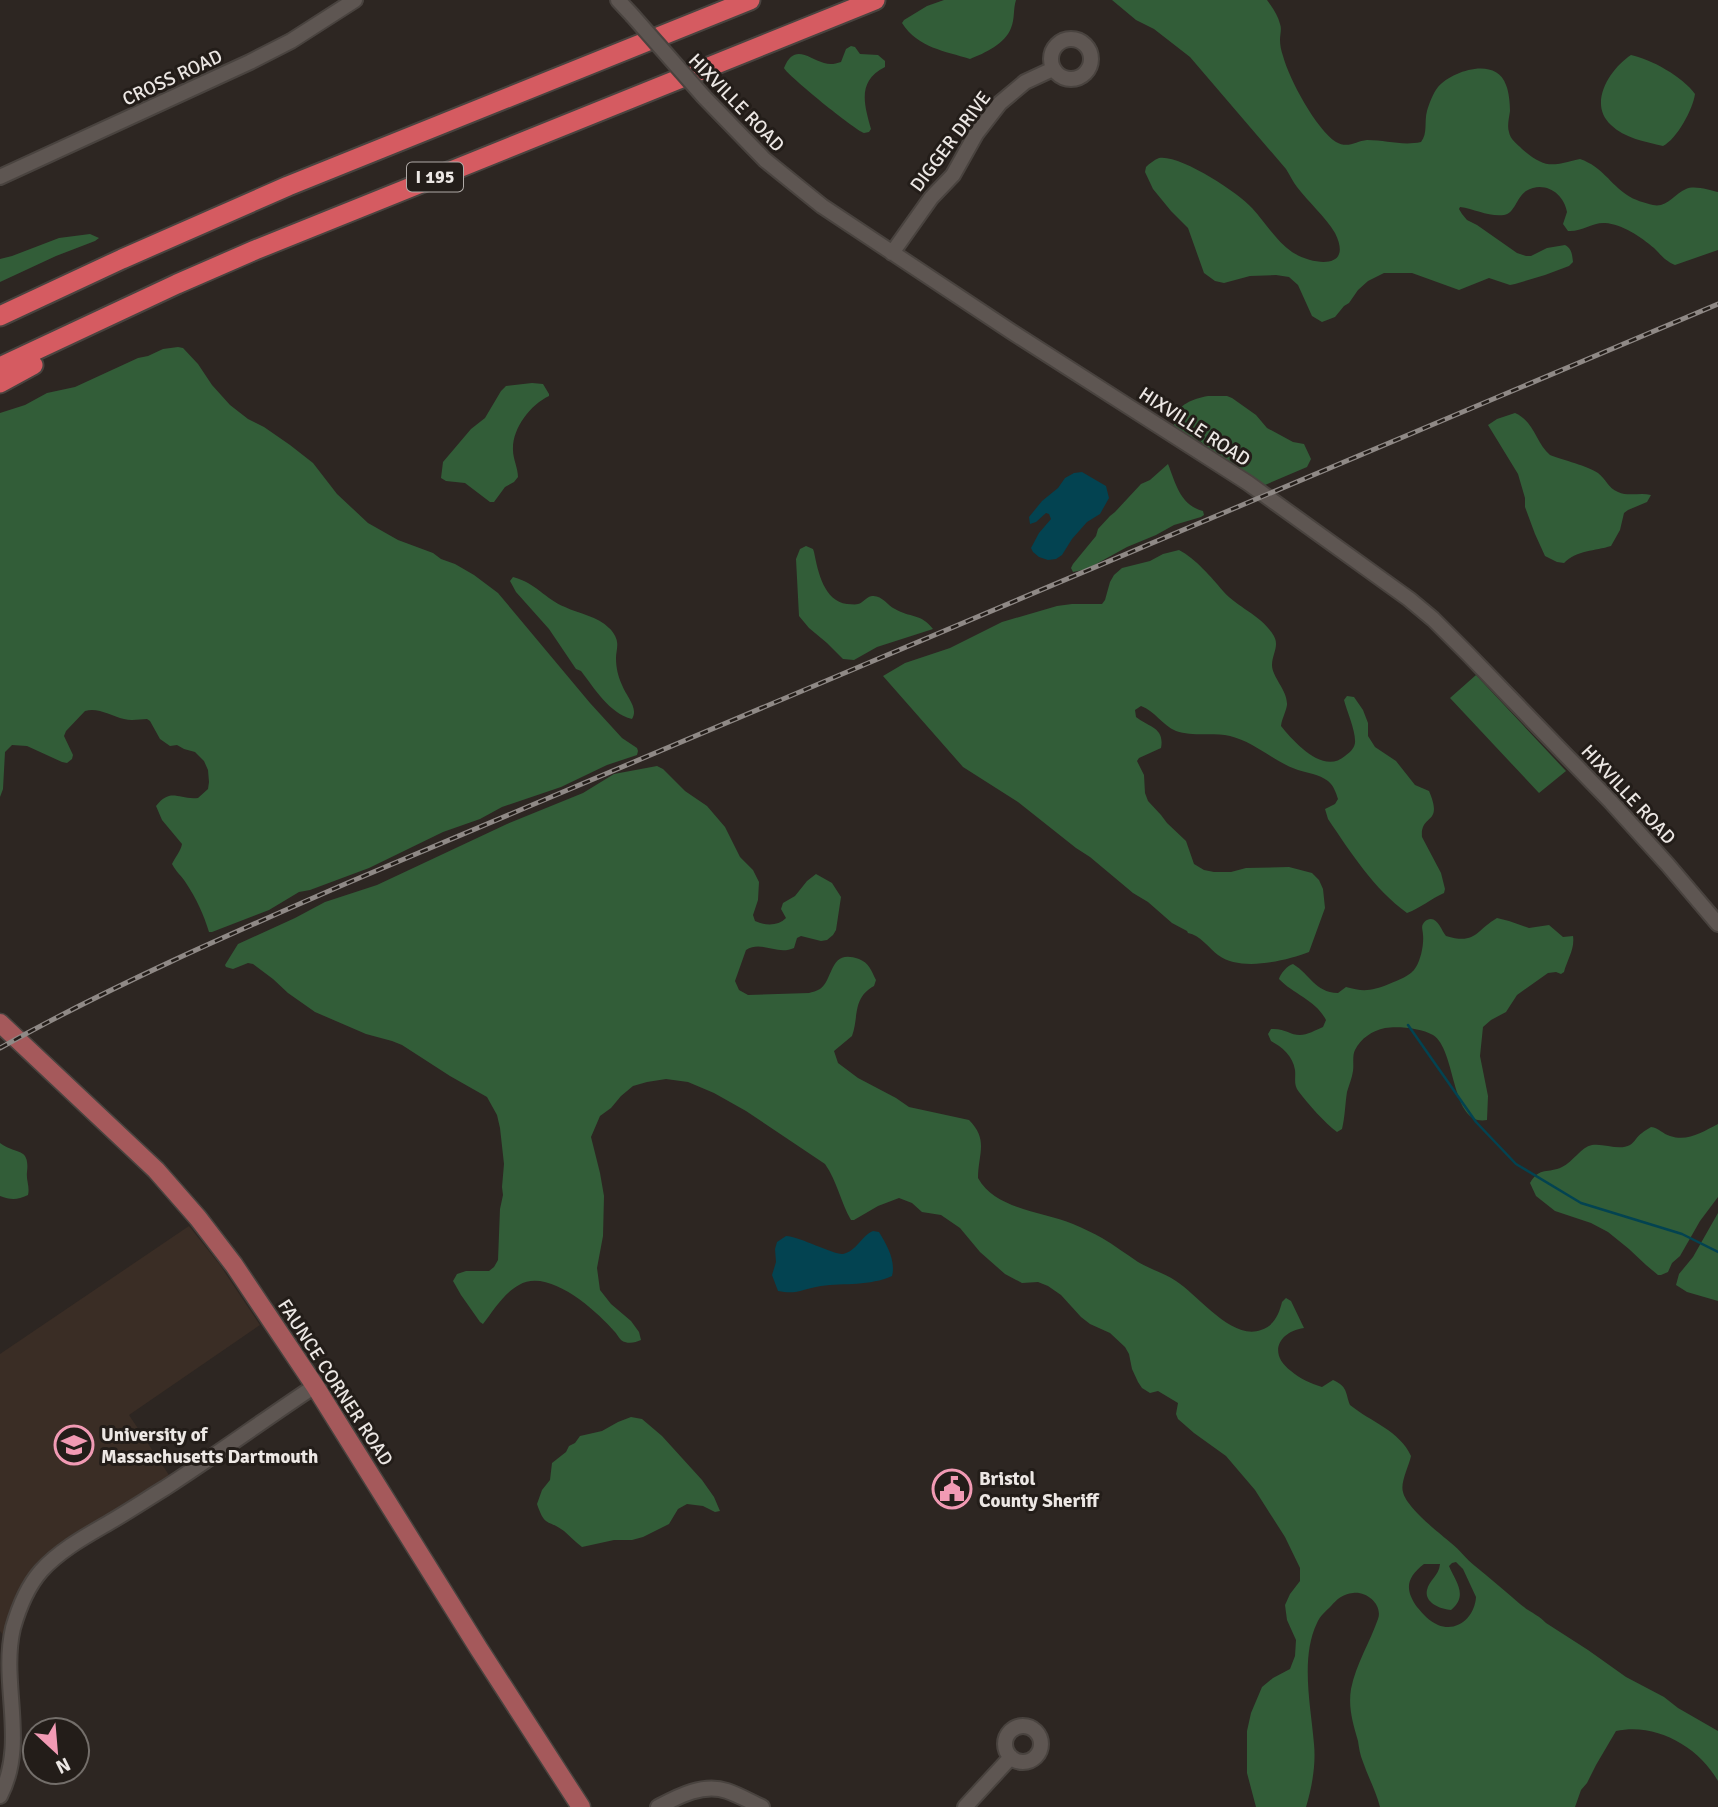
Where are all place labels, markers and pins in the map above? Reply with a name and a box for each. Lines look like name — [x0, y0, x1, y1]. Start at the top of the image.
place label: University of Massachusetts Dartmouth — [101, 1423, 318, 1469]
school or university icon: University of Massachusetts Dartmouth — [53, 1424, 95, 1466]
place label: Bristol County Sheriff — [979, 1467, 1100, 1513]
public building icon: Bristol County Sheriff — [931, 1468, 973, 1510]

